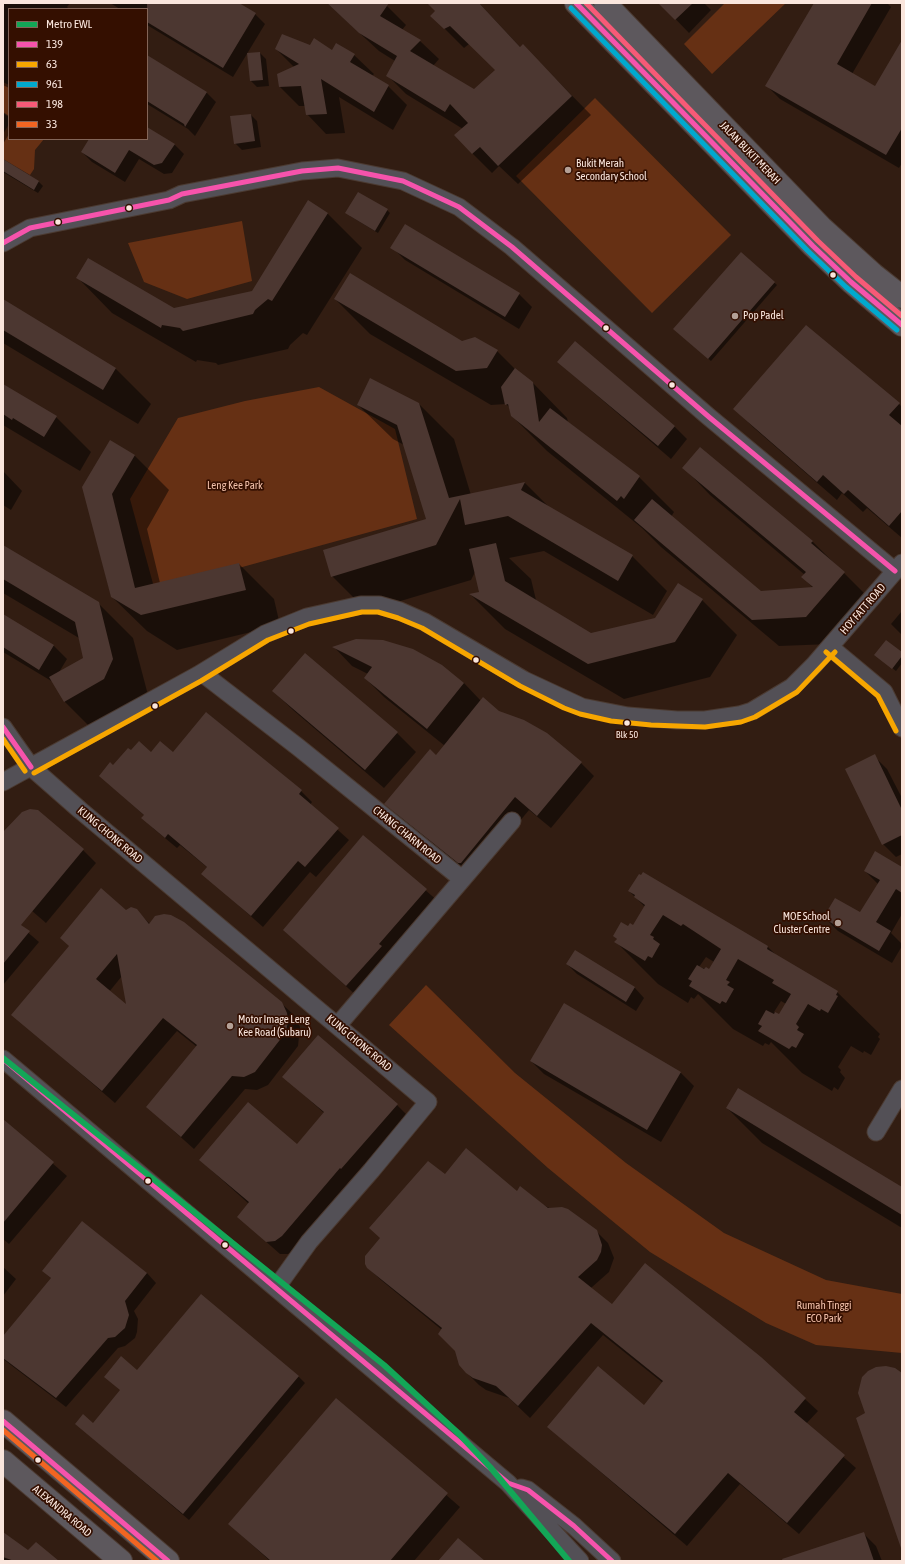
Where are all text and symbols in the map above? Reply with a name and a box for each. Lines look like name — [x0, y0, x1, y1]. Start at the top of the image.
legend — [8, 8, 148, 140]
text: Metro EWL — [46, 17, 92, 31]
text: 139 — [46, 37, 63, 51]
text: 63 — [46, 57, 57, 71]
text: 961 — [46, 77, 63, 91]
text: 198 — [46, 97, 63, 111]
text: 33 — [46, 117, 57, 131]
street label: JALAN BUKIT MERAH — [717, 119, 783, 187]
place label: Bukit Merah Secondary School — [576, 157, 647, 183]
marker: Bukit Merah Secondary School — [563, 165, 573, 175]
unlabelled marker — [124, 203, 134, 213]
unlabelled marker — [53, 217, 63, 227]
unlabelled marker — [828, 270, 838, 280]
place label: Pop Padel — [743, 309, 784, 323]
marker: Pop Padel — [730, 311, 740, 321]
unlabelled marker — [601, 323, 611, 333]
unlabelled marker — [667, 380, 677, 390]
park label: Leng Kee Park — [207, 479, 263, 493]
street label: HOY FATT ROAD — [837, 581, 889, 637]
unlabelled marker — [286, 626, 296, 636]
unlabelled marker — [471, 655, 481, 665]
unlabelled marker — [150, 701, 160, 711]
marker: Blk 50 — [622, 718, 632, 728]
place label: Blk 50 — [616, 729, 638, 741]
street label: CHANG CHARN ROAD — [370, 803, 444, 867]
street label: KUNG CHONG ROAD — [75, 804, 145, 866]
place label: MOE School Cluster Centre — [773, 910, 830, 936]
marker: MOE School Cluster Centre — [833, 918, 843, 928]
street label: KUNG CHONG ROAD — [324, 1012, 394, 1074]
place label: Motor Image Leng Kee Road (Subaru) — [238, 1013, 311, 1039]
marker: Motor Image Leng Kee Road (Subaru) — [225, 1021, 235, 1031]
unlabelled marker — [143, 1176, 153, 1186]
unlabelled marker — [220, 1240, 230, 1250]
park label: Rumah Tinggi ECO Park — [797, 1299, 851, 1325]
unlabelled marker — [33, 1455, 43, 1465]
street label: ALEXANDRA ROAD — [30, 1482, 94, 1540]

